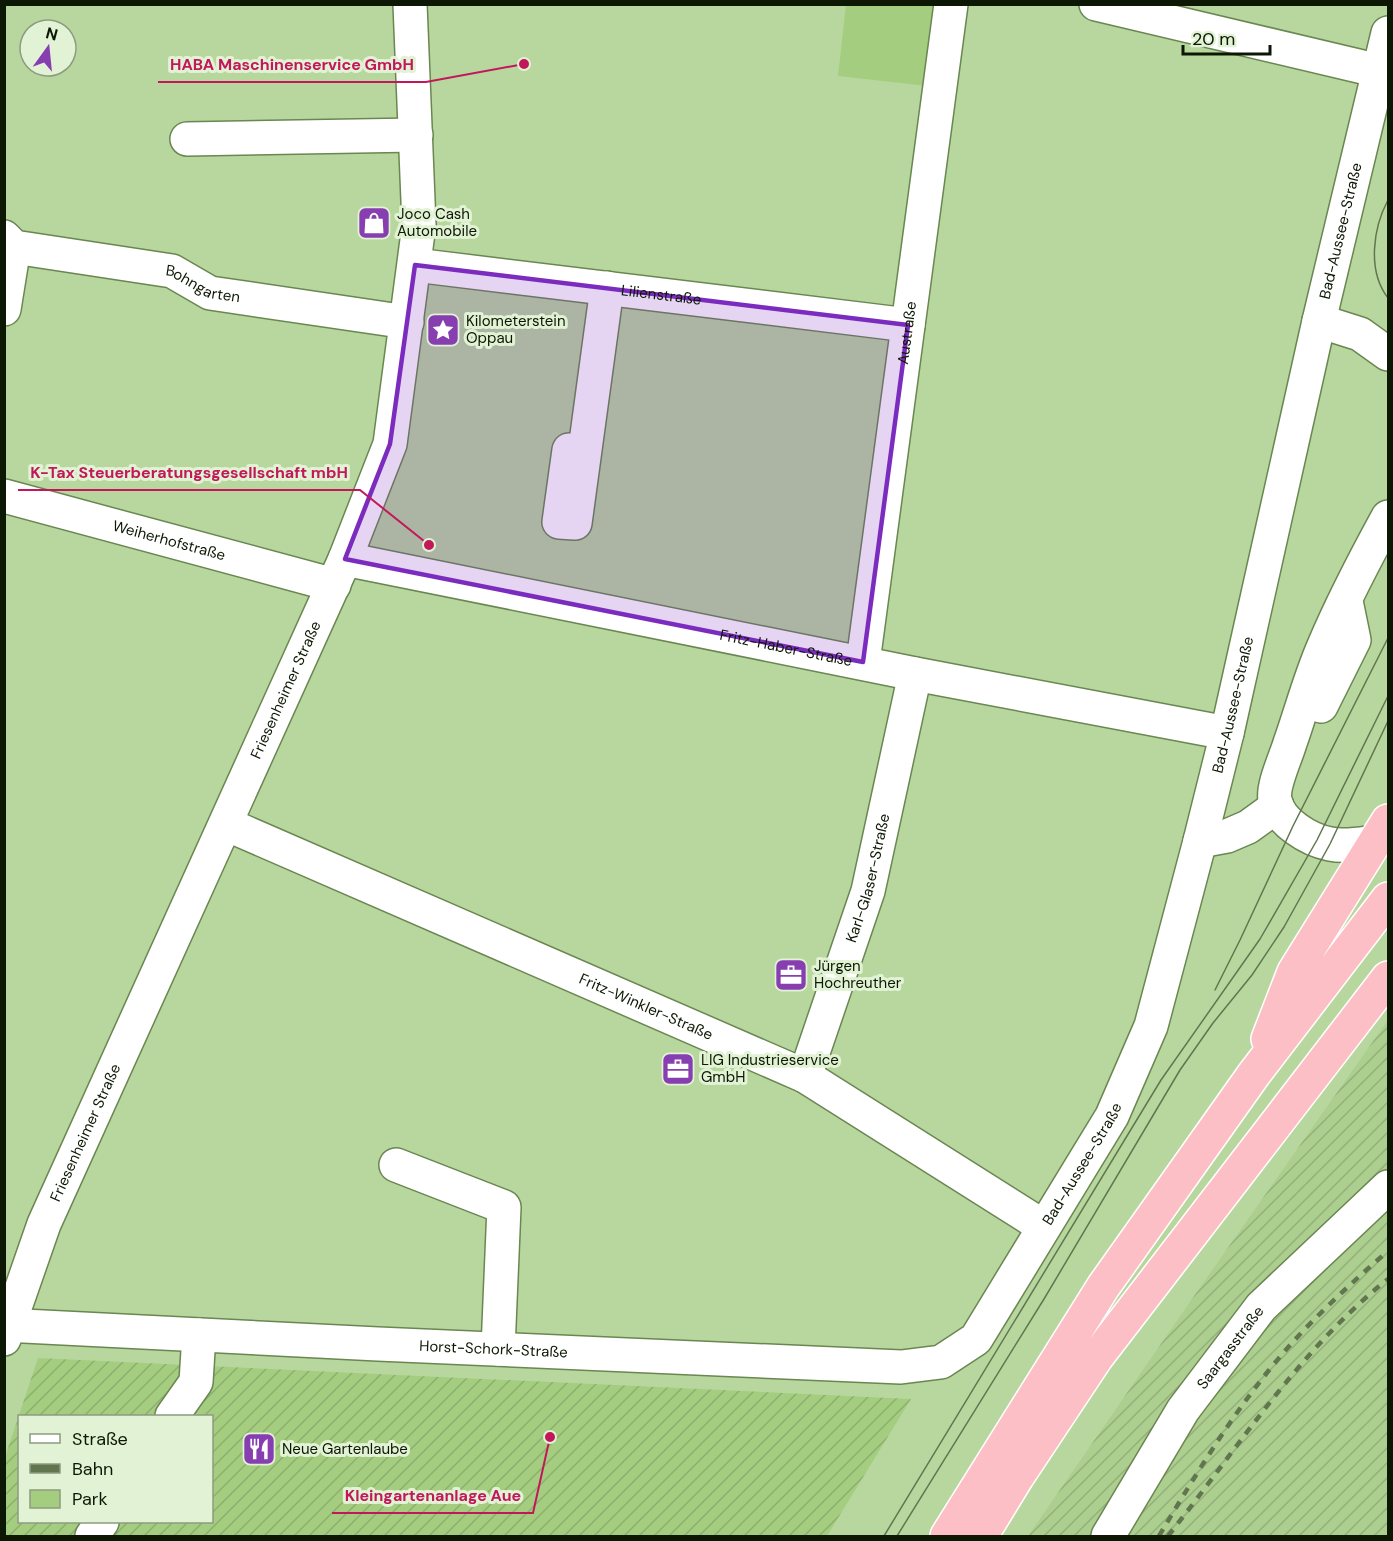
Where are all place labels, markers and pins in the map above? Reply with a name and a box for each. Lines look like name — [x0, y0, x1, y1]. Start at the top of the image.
callout: HABA Maschinenservice GmbH — [158, 48, 426, 82]
place label: Joco Cash Automobile — [397, 204, 477, 241]
shop icon: Joco Cash Automobile — [356, 205, 392, 241]
place label: Kilometerstein Oppau — [466, 311, 566, 348]
place icon: Kilometerstein Oppau — [425, 312, 461, 348]
callout: K-Tax Steuerberatungsgesellschaft mbH — [18, 456, 360, 490]
place label: Jürgen Hochreuther — [814, 956, 902, 993]
office icon: Jürgen Hochreuther — [773, 957, 809, 993]
place label: LIG Industrieservice GmbH — [701, 1050, 839, 1087]
office icon: LIG Industrieservice GmbH — [660, 1051, 696, 1087]
restaurant icon: Neue Gartenlaube — [241, 1431, 277, 1467]
place label: Neue Gartenlaube — [282, 1439, 408, 1459]
callout: Kleingartenanlage Aue — [332, 1479, 533, 1513]

